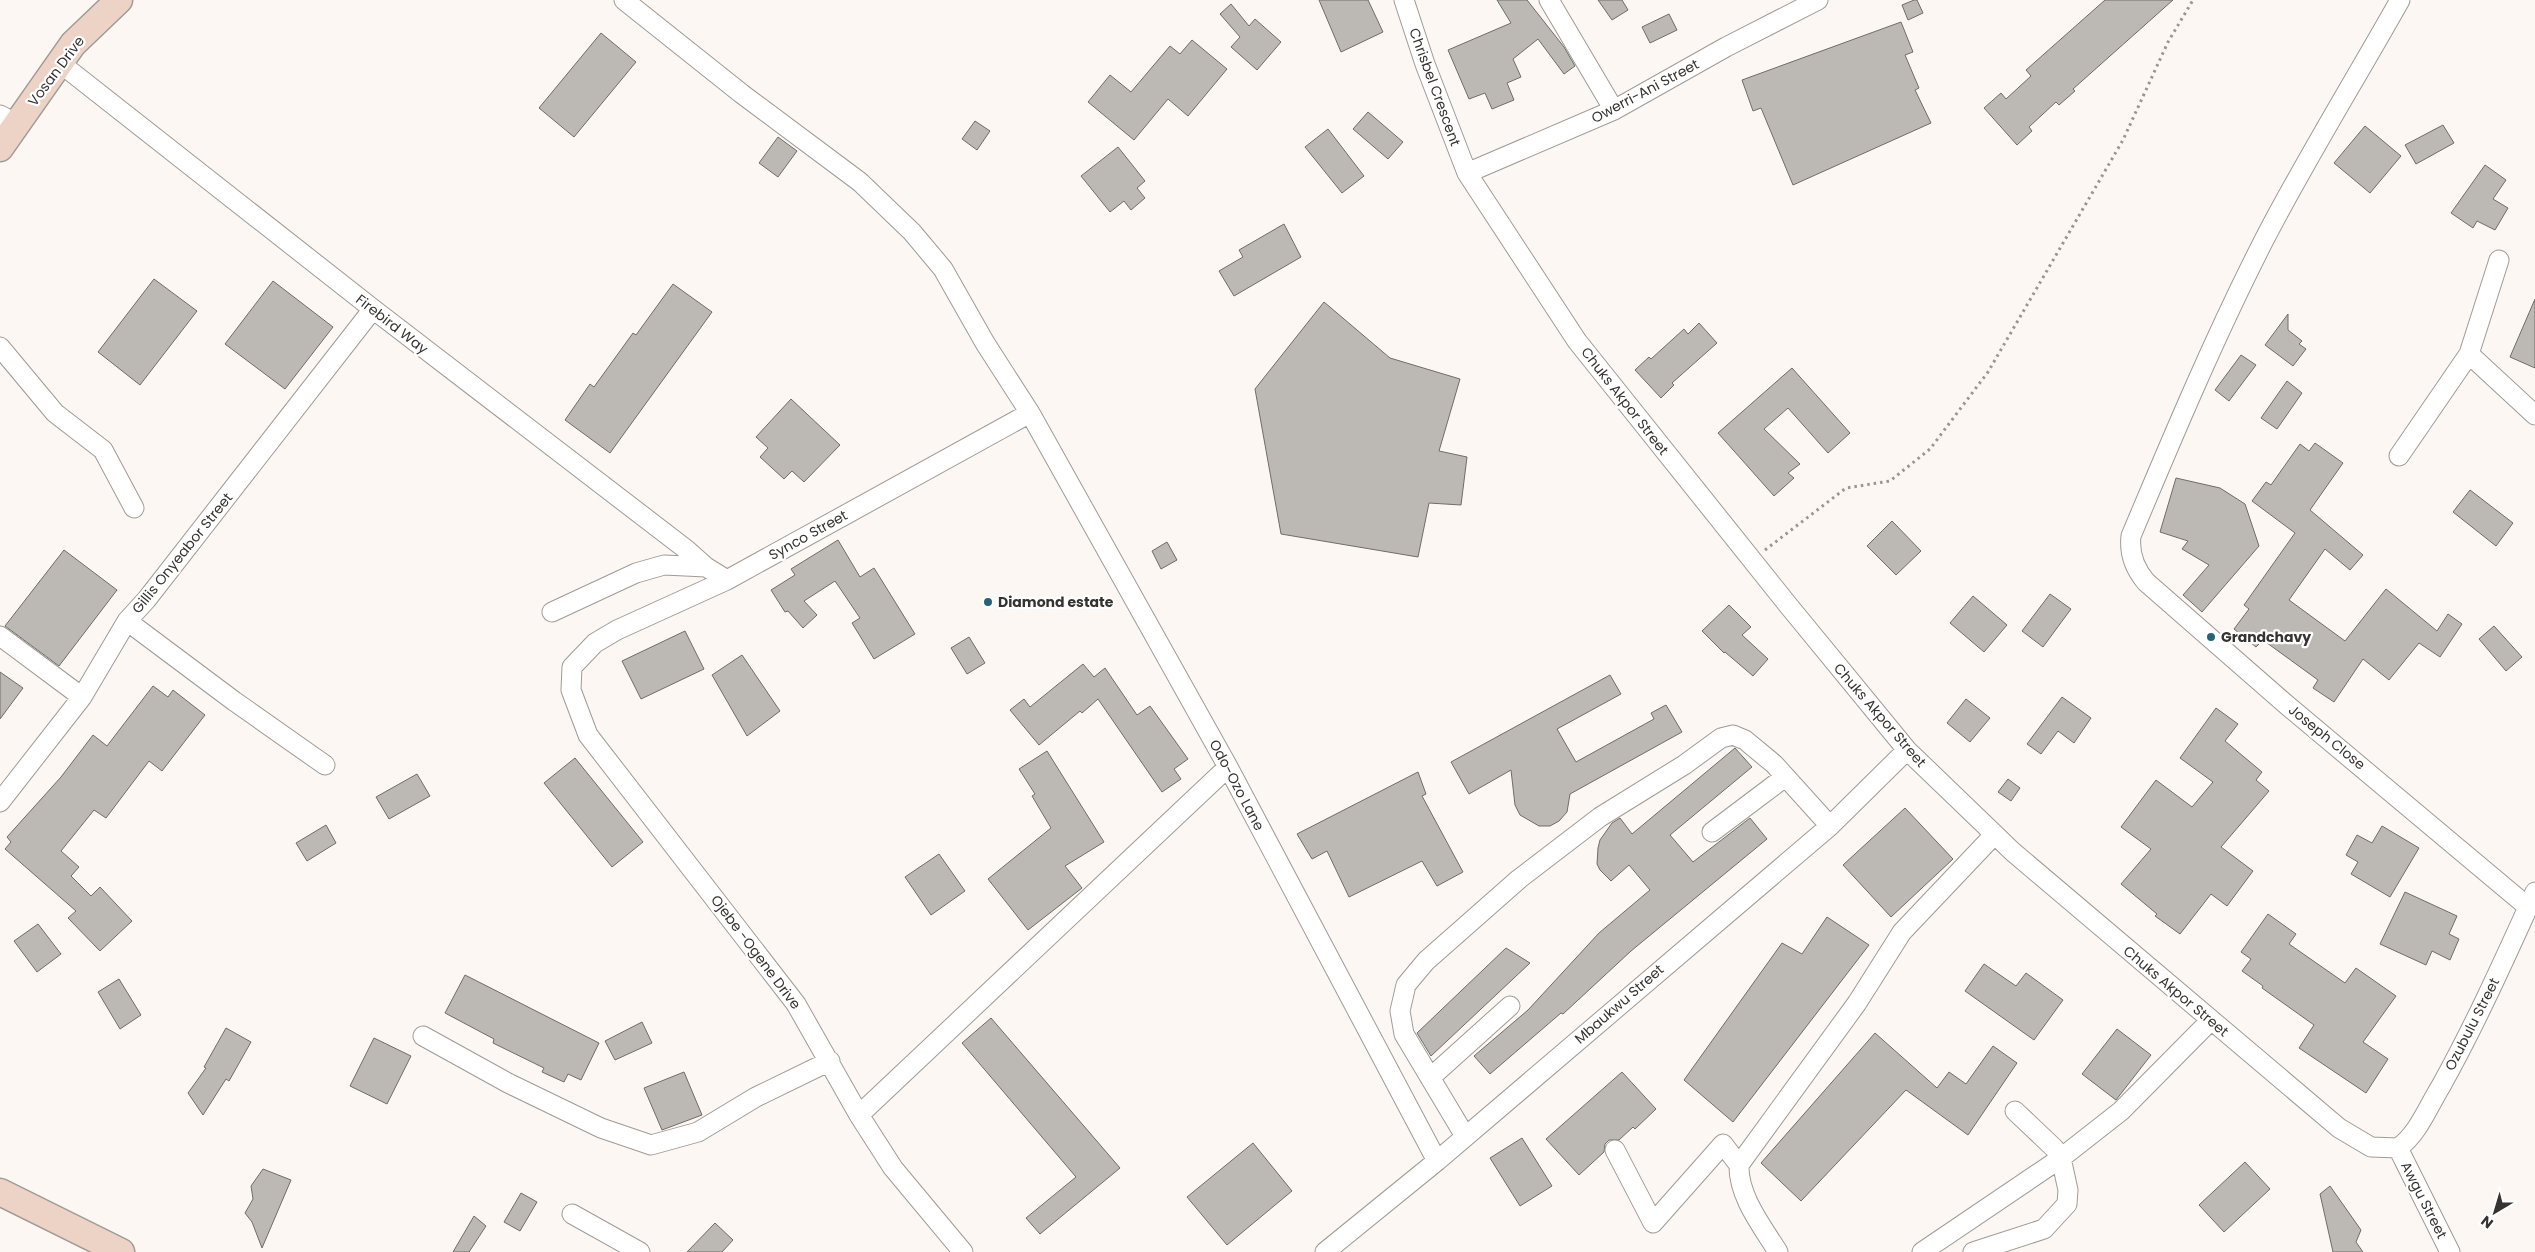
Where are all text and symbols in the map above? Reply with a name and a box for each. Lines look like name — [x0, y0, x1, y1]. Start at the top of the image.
street label: Chrisbel Crescent — [1404, 25, 1466, 149]
street label: Vosan Drive — [23, 32, 89, 110]
street label: Owerri-Ani Street — [1588, 54, 1702, 128]
street label: Firebird Way — [352, 289, 432, 359]
street label: Chuks Akpor Street — [1576, 343, 1674, 459]
street label: Gillis Onyeabor Street — [127, 488, 237, 618]
street label: Synco Street — [765, 505, 851, 565]
place label: Diamond estate — [998, 592, 1114, 612]
marker: Diamond estate — [982, 596, 994, 608]
place label: Grandchavy — [2221, 627, 2311, 647]
marker: Grandchavy — [2205, 631, 2217, 643]
street label: Chuks Akpor Street — [1829, 659, 1931, 771]
street label: Joseph Close — [2284, 700, 2370, 774]
street label: Odo-Ozo Lane — [1205, 736, 1270, 834]
street label: Ojebe -Ogene Drive — [706, 891, 806, 1014]
street label: Chuks Akpor Street — [2119, 941, 2233, 1041]
street label: Mbaukwu Street — [1570, 960, 1668, 1048]
street label: Ozubulu Street — [2440, 974, 2504, 1074]
street label: Awgu Street — [2396, 1158, 2452, 1242]
north arrow — [2470, 1187, 2520, 1237]
text: N — [2477, 1211, 2497, 1233]

